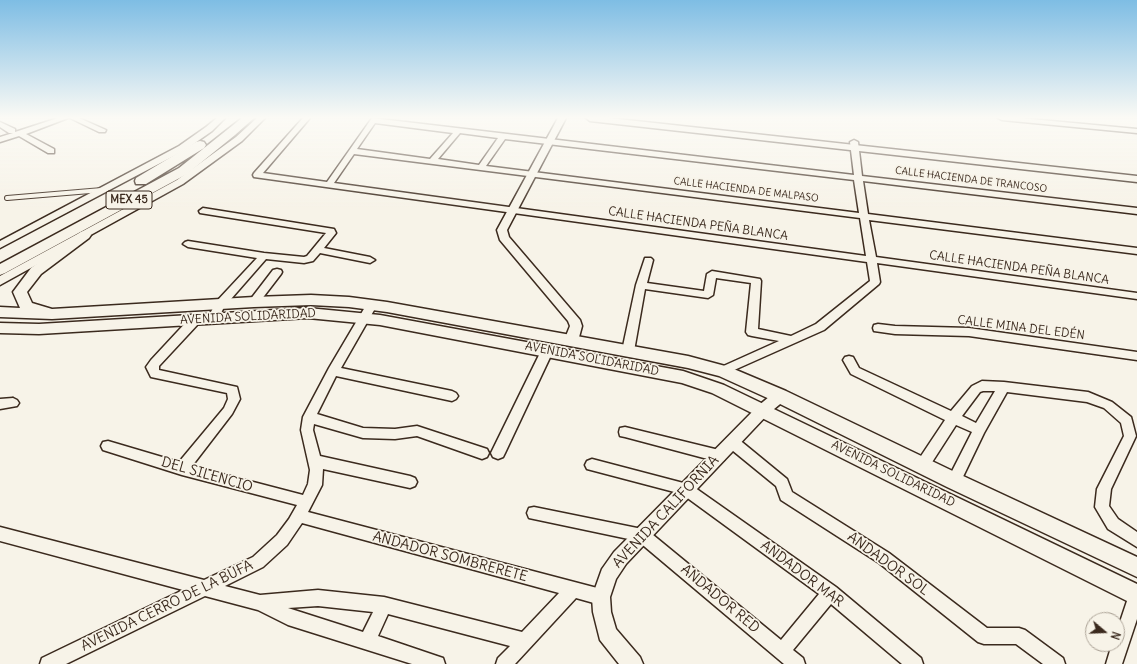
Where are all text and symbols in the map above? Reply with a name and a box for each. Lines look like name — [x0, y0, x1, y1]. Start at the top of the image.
street label: CALLE HACIENDA DE TRANCOSO — [894, 165, 1048, 195]
street label: CALLE HACIENDA DE MALPASO — [673, 175, 819, 205]
road number: MEX 45 — [106, 191, 152, 209]
street label: CALLE HACIENDA PEÑA BLANCA — [607, 204, 789, 244]
street label: CALLE HACIENDA PEÑA BLANCA — [928, 248, 1110, 288]
street label: AVENIDA SOLIDARIDAD — [180, 306, 316, 328]
street label: CALLE MINA DEL EDÉN — [956, 313, 1086, 343]
street label: AVENIDA SOLIDARIDAD — [524, 339, 660, 379]
street label: AVENIDA SOLIDARIDAD — [829, 438, 957, 510]
street label: AVENIDA CALIFORNIA — [609, 452, 723, 572]
street label: DEL SILENCIO — [159, 454, 255, 496]
street label: ANDADOR SOMBRERETE — [371, 528, 529, 586]
street label: ANDADOR SOL — [844, 529, 932, 599]
street label: ANDADOR MAR — [757, 537, 847, 611]
street label: AVENIDA CERRO DE LA BUFA — [78, 557, 256, 655]
street label: ANDADOR RED — [677, 561, 763, 637]
north arrow — [1085, 612, 1125, 652]
text: N — [1108, 630, 1123, 641]

